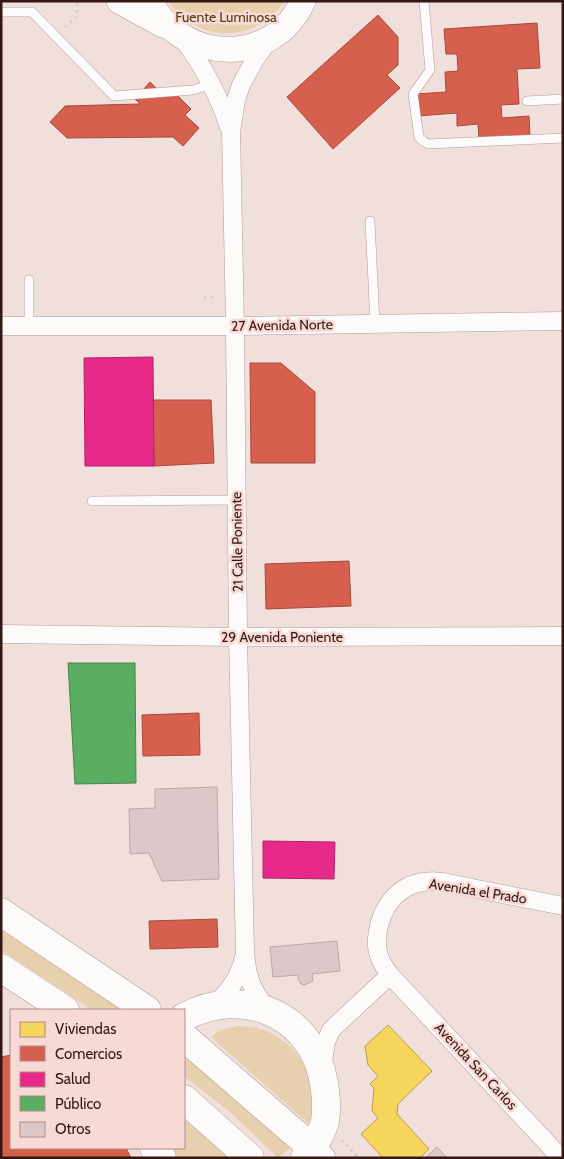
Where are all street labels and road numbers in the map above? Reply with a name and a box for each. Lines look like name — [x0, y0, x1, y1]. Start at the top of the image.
street label: 27 Avenida Norte — [231, 315, 333, 335]
street label: 21 Calle Poniente — [227, 492, 247, 592]
street label: 29 Avenida Poniente — [221, 628, 343, 646]
street label: Avenida el Prado — [428, 874, 528, 908]
street label: Avenida San Carlos — [431, 1019, 521, 1114]

